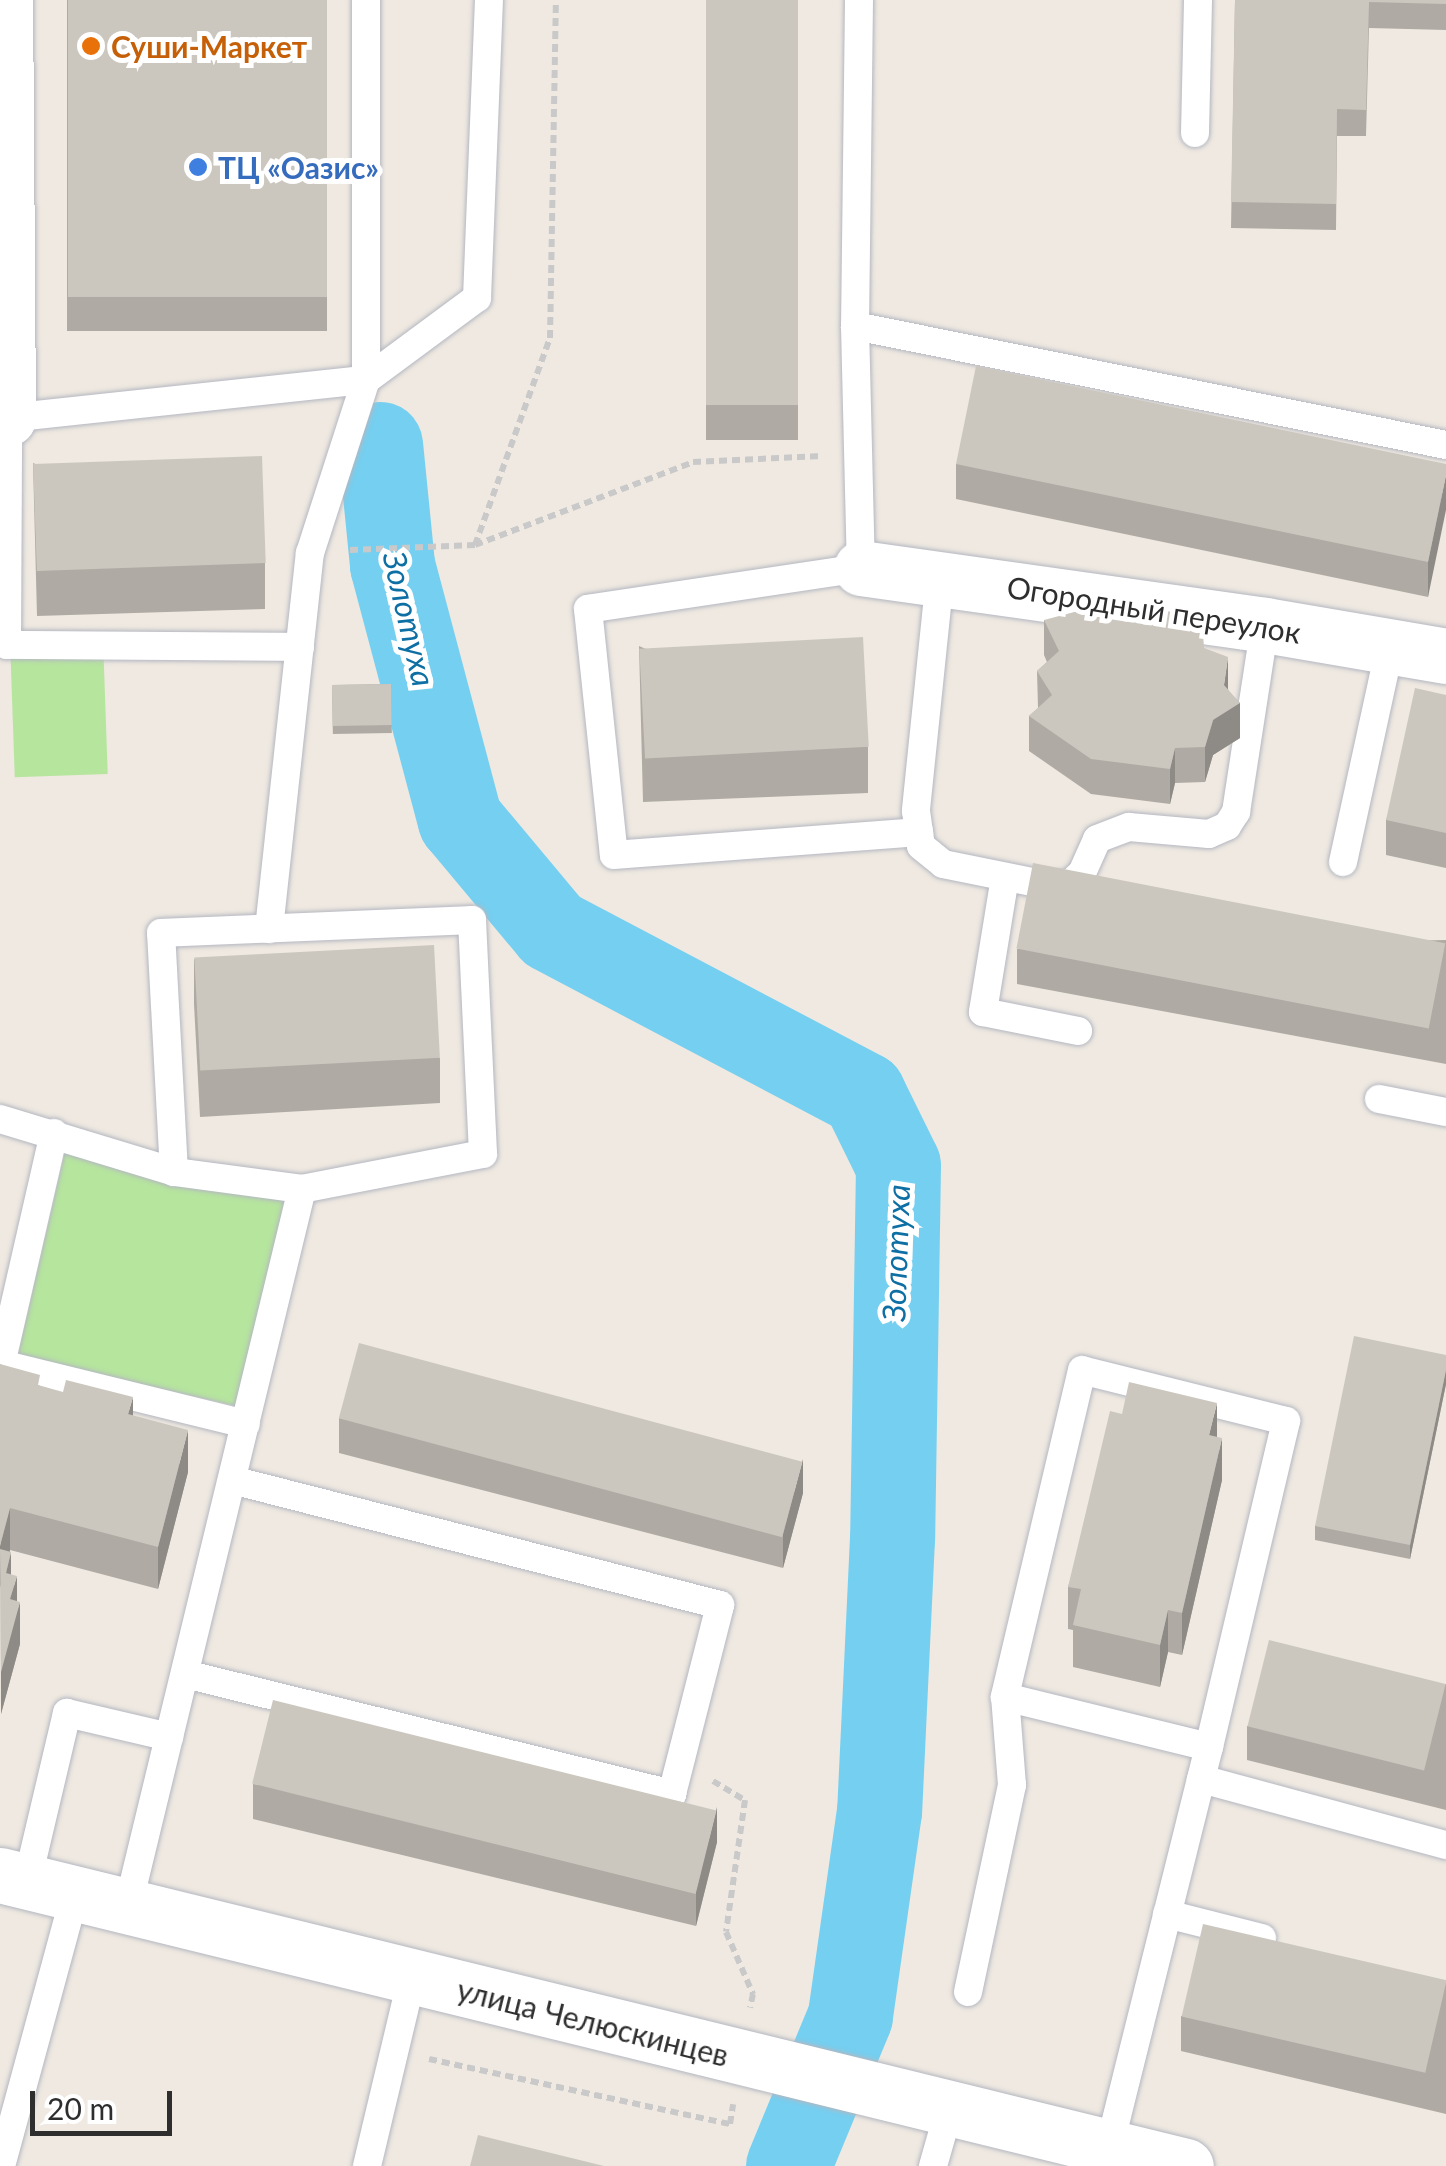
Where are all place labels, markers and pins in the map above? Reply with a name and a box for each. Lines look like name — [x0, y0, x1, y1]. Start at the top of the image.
place label: Суши-Маркет — [111, 28, 307, 64]
marker: Суши-Маркет — [80, 35, 102, 57]
place label: ТЦ «Оазис» — [218, 149, 379, 185]
marker: ТЦ «Оазис» — [187, 156, 209, 178]

